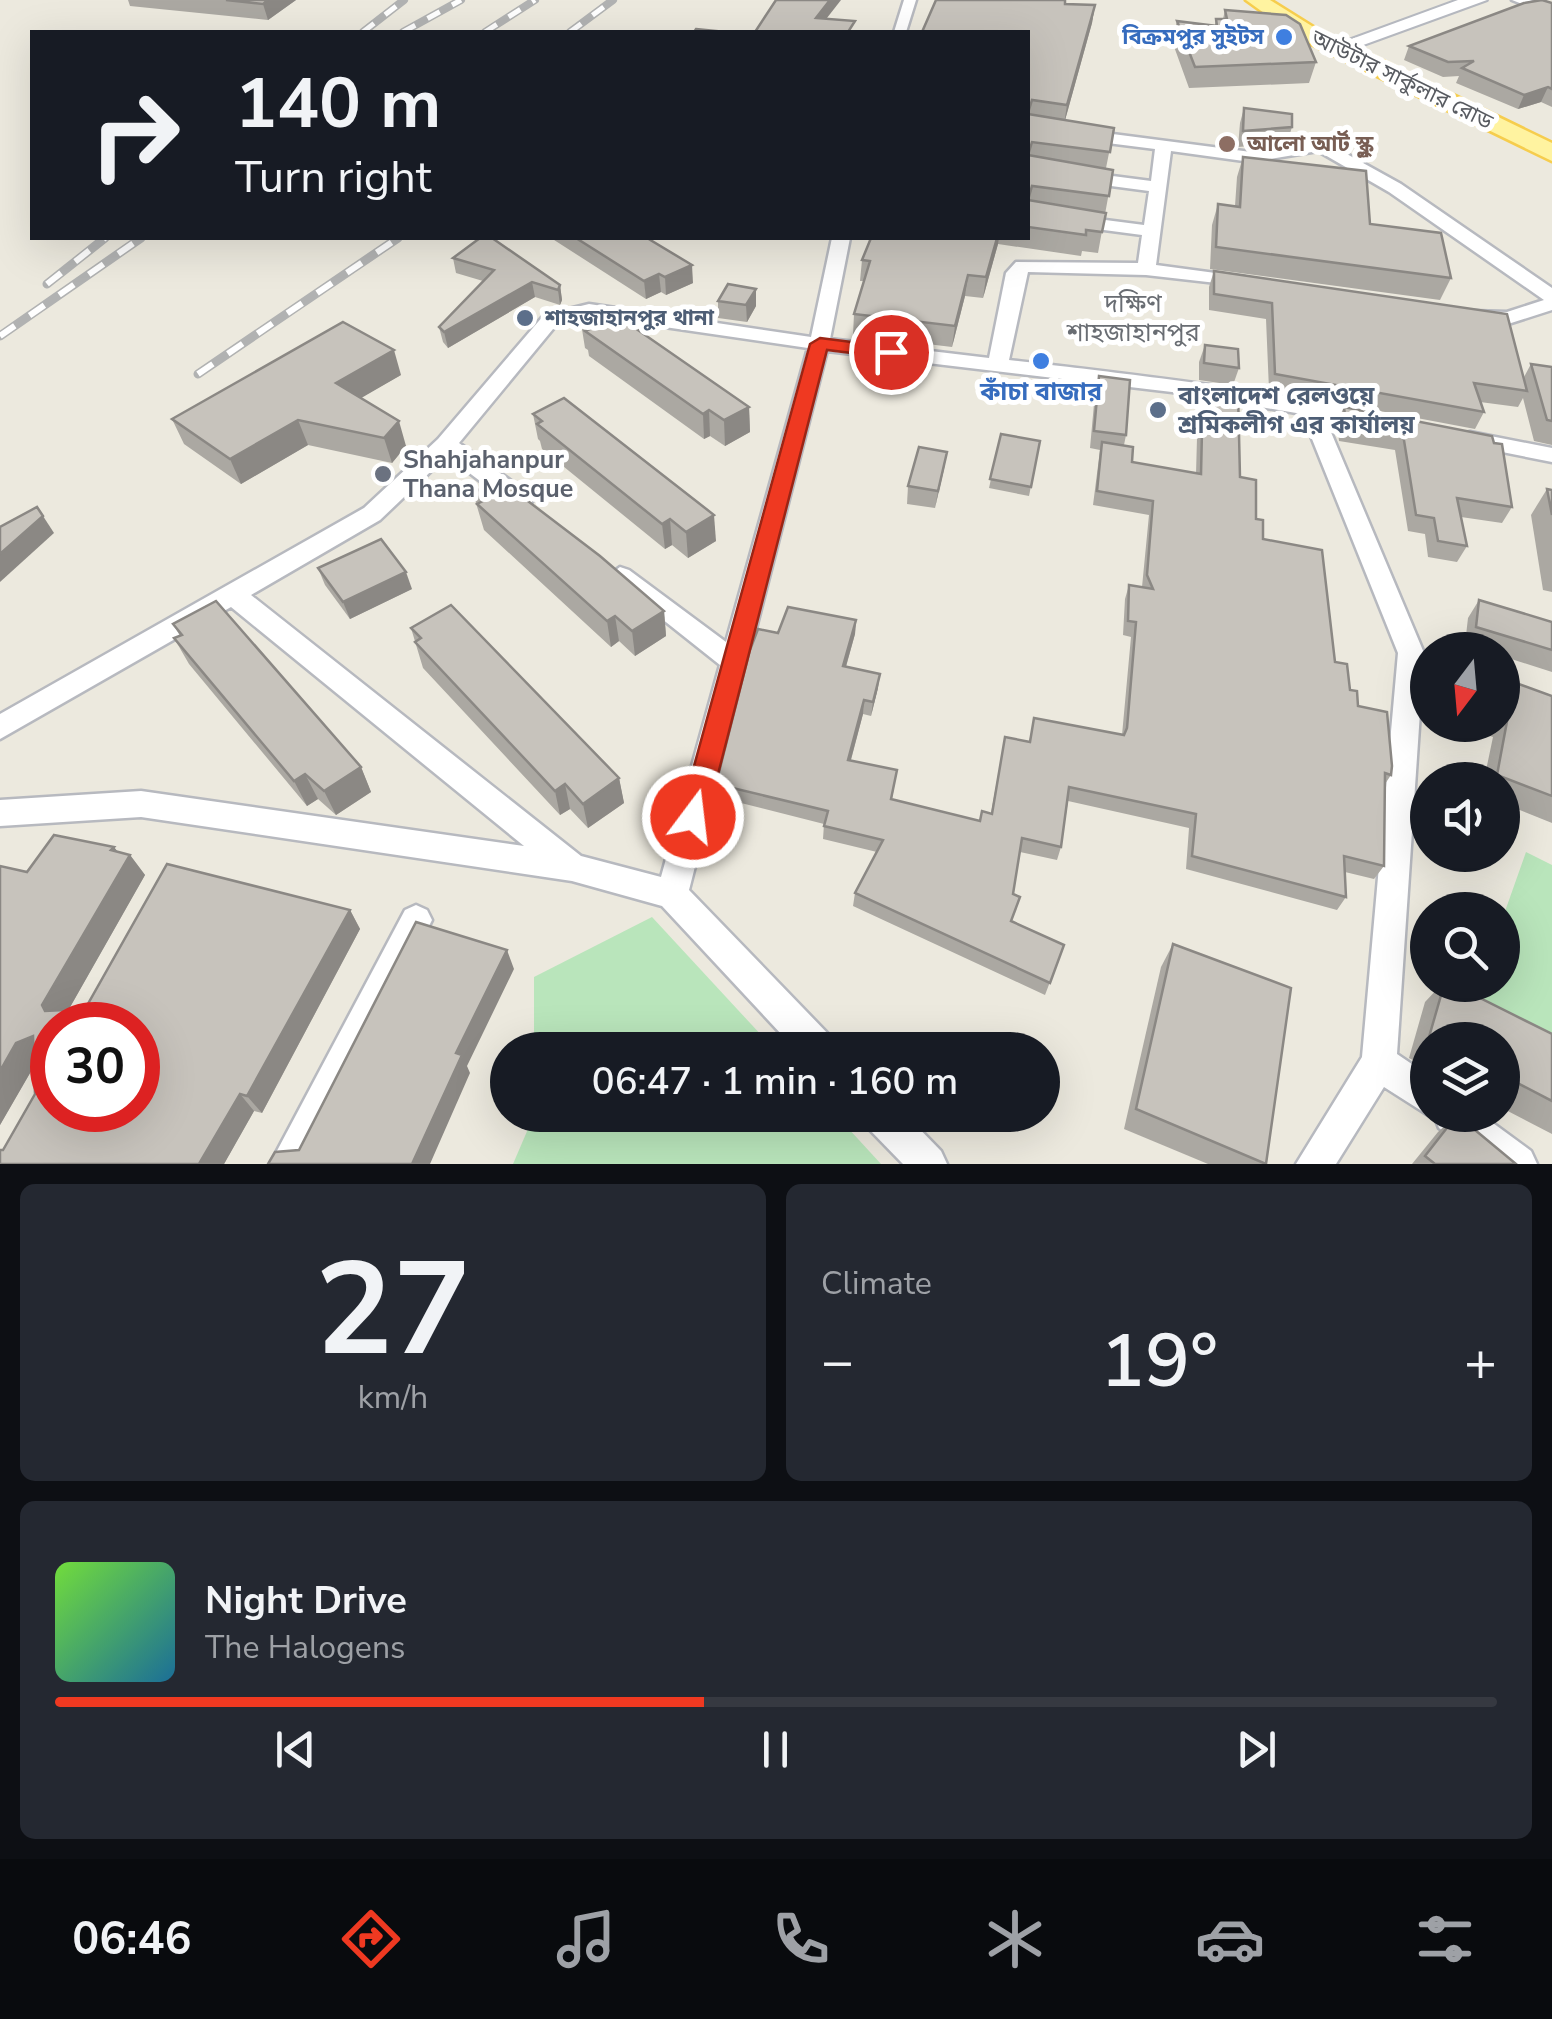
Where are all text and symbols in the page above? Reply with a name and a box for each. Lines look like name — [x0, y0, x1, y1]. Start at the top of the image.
place label: বিক্রমপুর সুইটস — [1121, 22, 1265, 52]
street label: আউটার সার্কুলার রোড — [1305, 23, 1498, 137]
marker: বিক্রমপুর সুইটস — [1273, 26, 1295, 48]
text: 140 m — [235, 56, 441, 152]
icon: right — [70, 70, 200, 200]
place label: আলো আর্ট স্কুল — [1246, 129, 1374, 159]
marker: আলো আর্ট স্কুল — [1216, 133, 1238, 155]
text: Turn right — [235, 147, 432, 208]
district label: দক্ষিণ শাহজাহানপুর — [1065, 287, 1201, 350]
place label: শাহজাহানপুর থানা — [544, 303, 715, 333]
marker: শাহজাহানপুর থানা — [514, 307, 536, 329]
pin — [849, 310, 934, 395]
icon: arrive — [864, 325, 919, 380]
marker: কাঁচা বাজার — [1030, 350, 1052, 372]
place label: কাঁচা বাজার — [979, 375, 1103, 409]
place label: বাংলাদেশ রেলওয়ে শ্রমিকলীগ এর কার্যালয় — [1177, 379, 1415, 442]
marker: বাংলাদেশ রেলওয়ে শ্রমিকলীগ এর কার্যালয় — [1147, 399, 1169, 421]
place label: Shahjahanpur Thana Mosque — [403, 443, 573, 506]
marker: Shahjahanpur Thana Mosque — [372, 463, 394, 485]
north arrow — [1410, 632, 1520, 742]
map controls — [1410, 632, 1520, 1132]
button: sound — [1410, 762, 1520, 872]
position arrow — [641, 765, 745, 869]
button: search — [1410, 892, 1520, 1002]
speed limit sign: 30 — [30, 1002, 160, 1132]
button: layers — [1410, 1022, 1520, 1132]
text: 06:47 · 1 min · 160 m — [592, 1056, 958, 1107]
text: 27 — [315, 1222, 471, 1399]
text: Climate — [821, 1262, 932, 1305]
text: 19° — [1100, 1310, 1218, 1412]
text: − — [821, 1324, 854, 1399]
text: + — [1464, 1324, 1497, 1399]
text: km/h — [358, 1376, 428, 1419]
text: Night Drive — [205, 1575, 407, 1626]
text: The Halogens — [205, 1626, 405, 1669]
icon: previous — [268, 1722, 323, 1777]
icon: pause — [748, 1722, 803, 1777]
icon: next — [1229, 1722, 1284, 1777]
icon: directions — [336, 1904, 406, 1974]
icon: music — [551, 1904, 621, 1974]
icon: phone — [766, 1904, 836, 1974]
icon: climate — [980, 1904, 1050, 1974]
icon: car — [1195, 1904, 1265, 1974]
icon: filters — [1410, 1904, 1480, 1974]
text: 06:46 — [72, 1909, 192, 1970]

